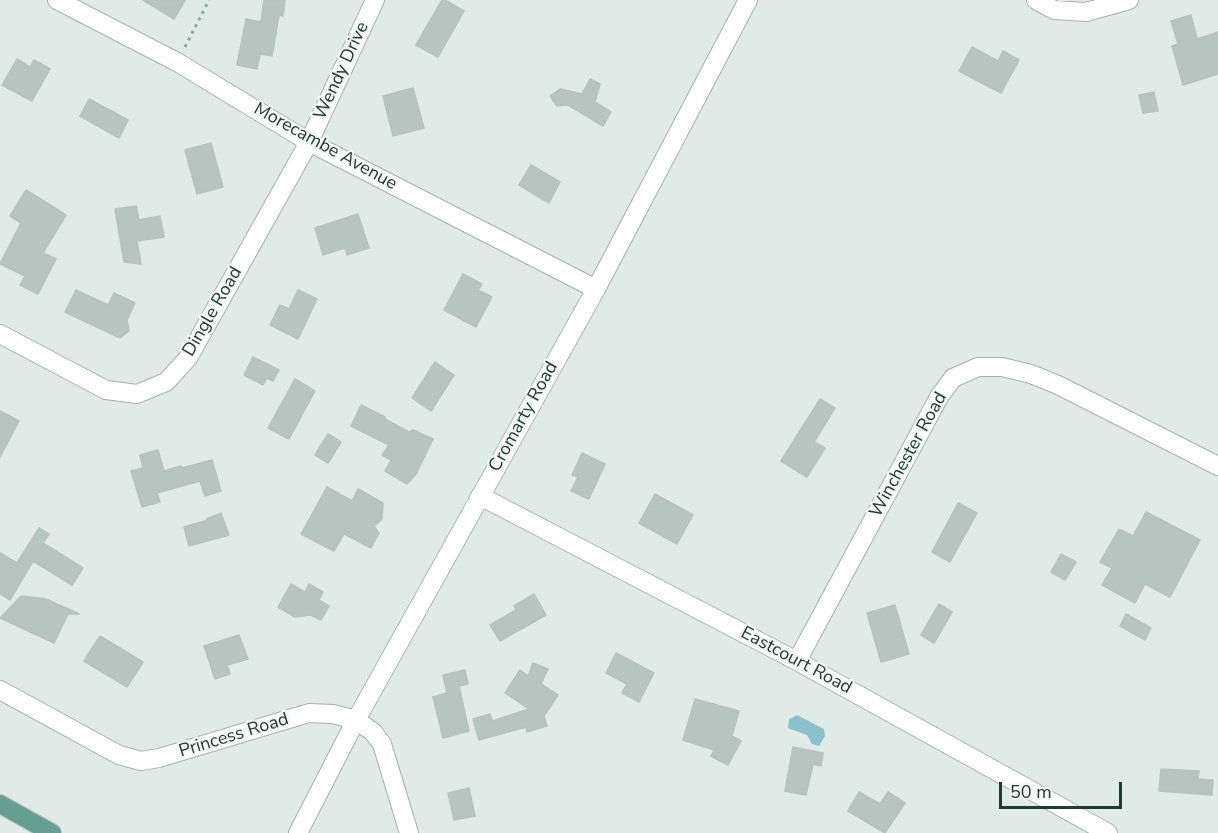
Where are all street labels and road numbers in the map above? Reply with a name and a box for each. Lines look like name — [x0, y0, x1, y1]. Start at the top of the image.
street label: Wendy Drive — [310, 19, 374, 123]
street label: Morecambe Avenue — [250, 99, 400, 195]
street label: Dingle Road — [179, 263, 247, 361]
street label: Cromarty Road — [485, 358, 563, 476]
street label: Winchester Road — [866, 389, 952, 521]
street label: Eastcourt Road — [737, 623, 855, 699]
street label: Princess Road — [177, 709, 291, 763]

